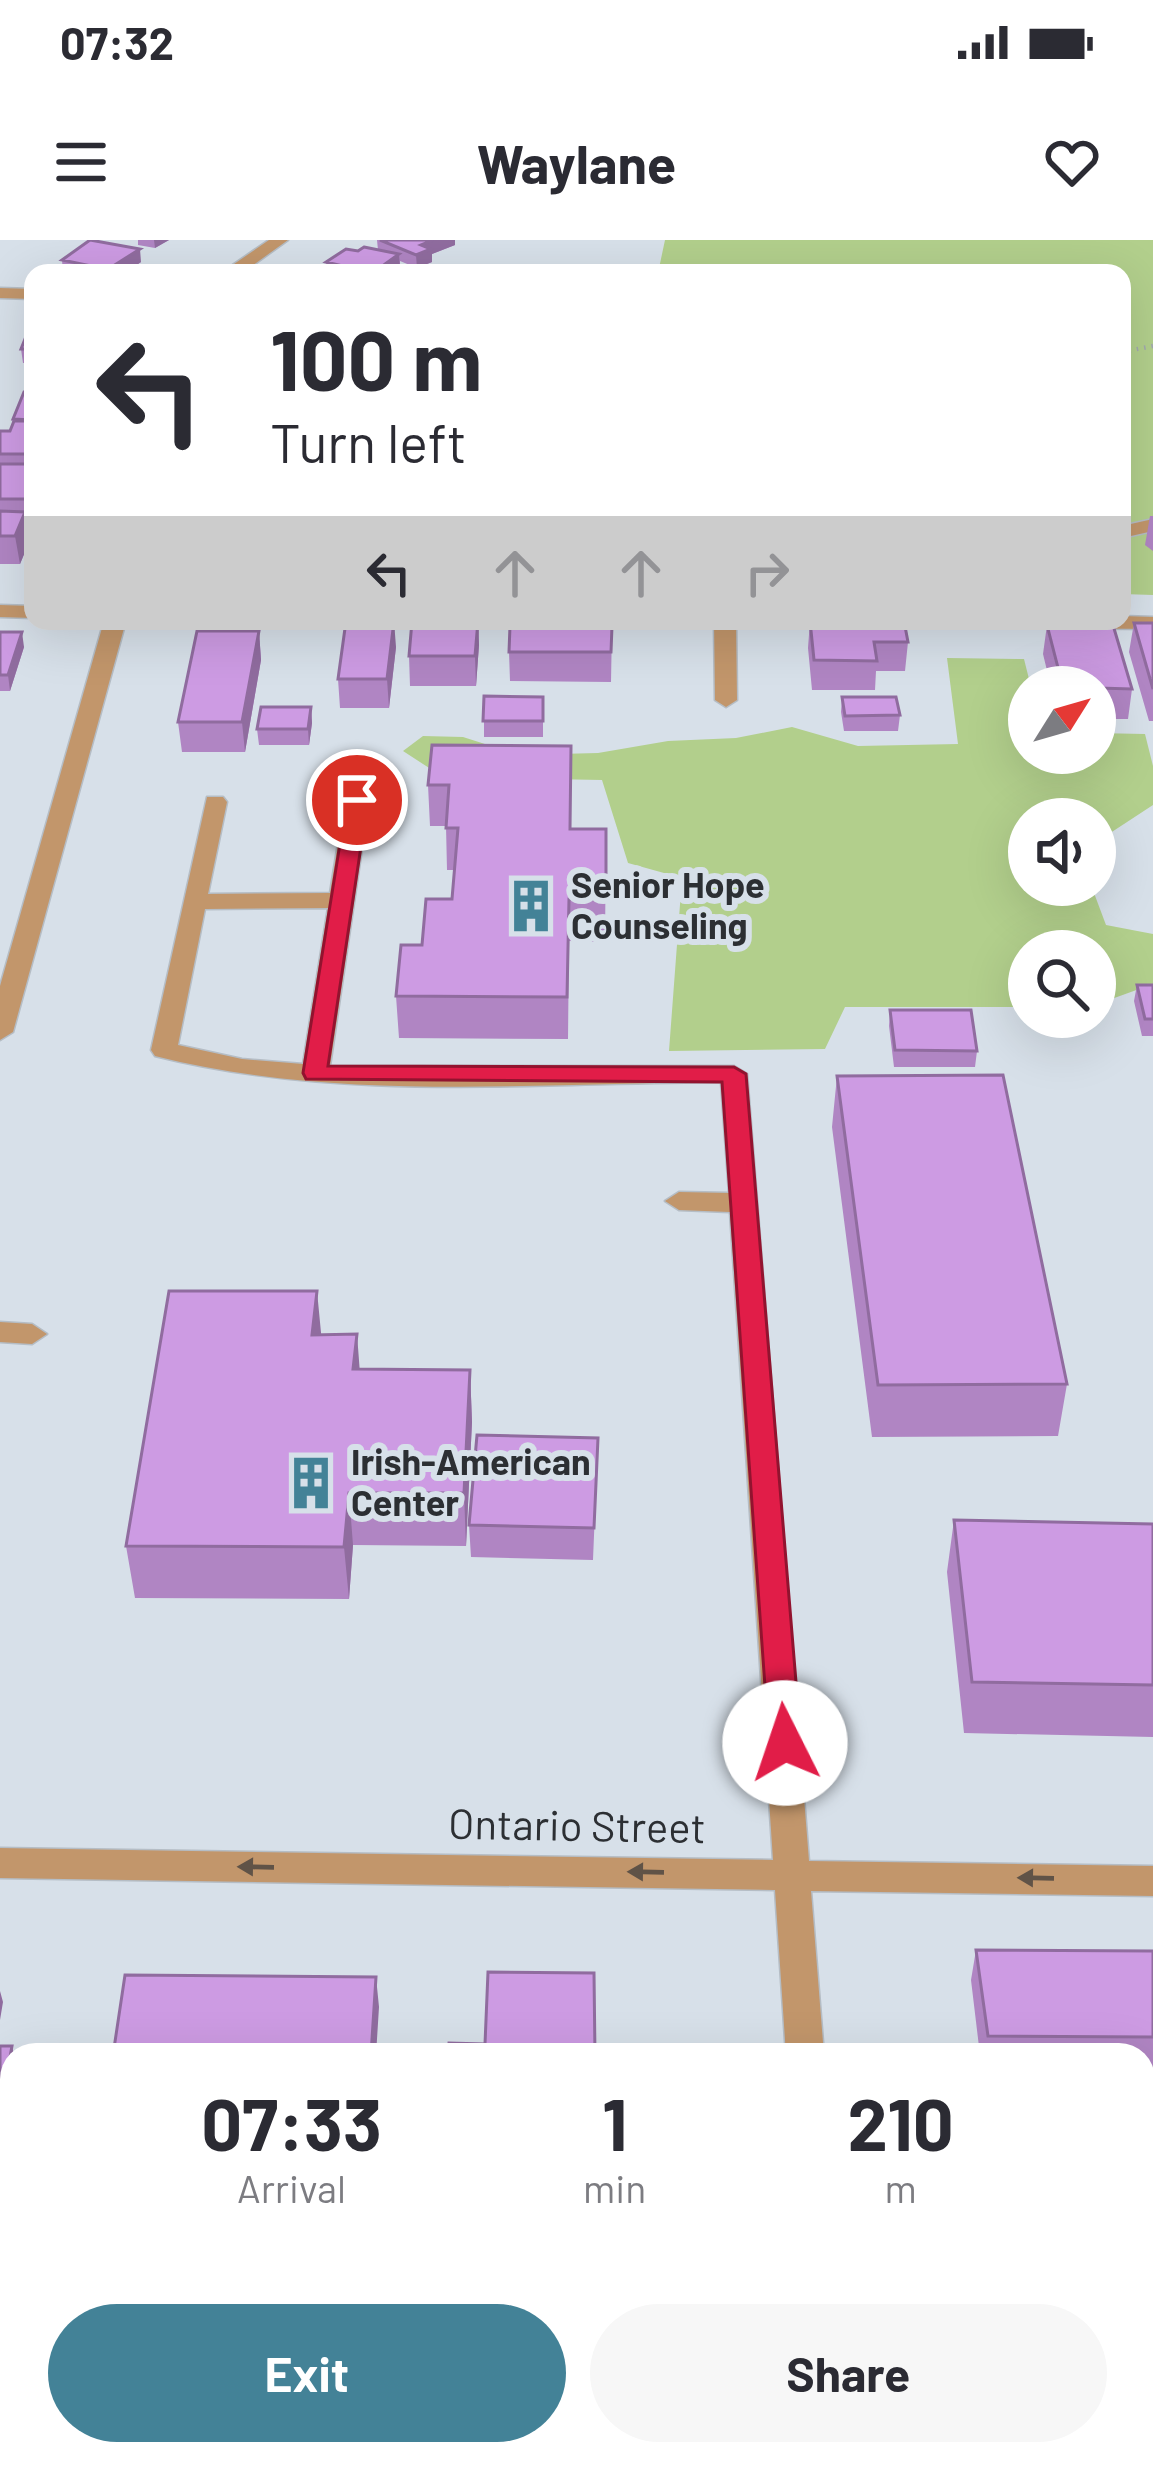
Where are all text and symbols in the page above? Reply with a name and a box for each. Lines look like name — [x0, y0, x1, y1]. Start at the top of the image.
text: 07:32 — [60, 15, 174, 69]
icon: menu — [48, 129, 114, 195]
icon: heart — [1039, 129, 1105, 195]
text: Waylane — [477, 130, 676, 195]
text: 100 m — [270, 307, 482, 408]
icon: left — [72, 312, 228, 468]
text: Turn left — [270, 409, 467, 474]
icon: left — [356, 540, 422, 606]
icon: ahead — [482, 540, 548, 606]
icon: ahead — [608, 540, 674, 606]
icon: right — [734, 540, 800, 606]
north arrow — [1008, 666, 1116, 774]
map controls — [1008, 666, 1116, 1038]
pin — [306, 749, 408, 851]
icon: arrive — [324, 767, 390, 833]
button: sound — [1008, 798, 1116, 906]
place label: Senior Hope Counseling — [571, 862, 765, 946]
building icon: Senior Hope Counseling — [502, 877, 560, 935]
button: search — [1008, 930, 1116, 1038]
place label: Irish-American Center — [351, 1439, 591, 1523]
building icon: Irish-American Center — [282, 1454, 340, 1512]
position arrow — [722, 1680, 848, 1806]
street label: Ontario Street — [448, 1797, 706, 1851]
one-way arrow — [236, 1857, 274, 1876]
one-way arrow — [626, 1862, 664, 1882]
one-way arrow — [1016, 1869, 1054, 1888]
text: 07:33 — [201, 2079, 382, 2165]
text: 1 — [602, 2079, 627, 2165]
text: 210 — [847, 2079, 954, 2165]
text: Arrival — [237, 2164, 346, 2211]
text: min — [583, 2164, 646, 2211]
text: m — [884, 2164, 917, 2211]
button: Exit — [48, 2304, 566, 2442]
button: Share — [590, 2304, 1107, 2442]

